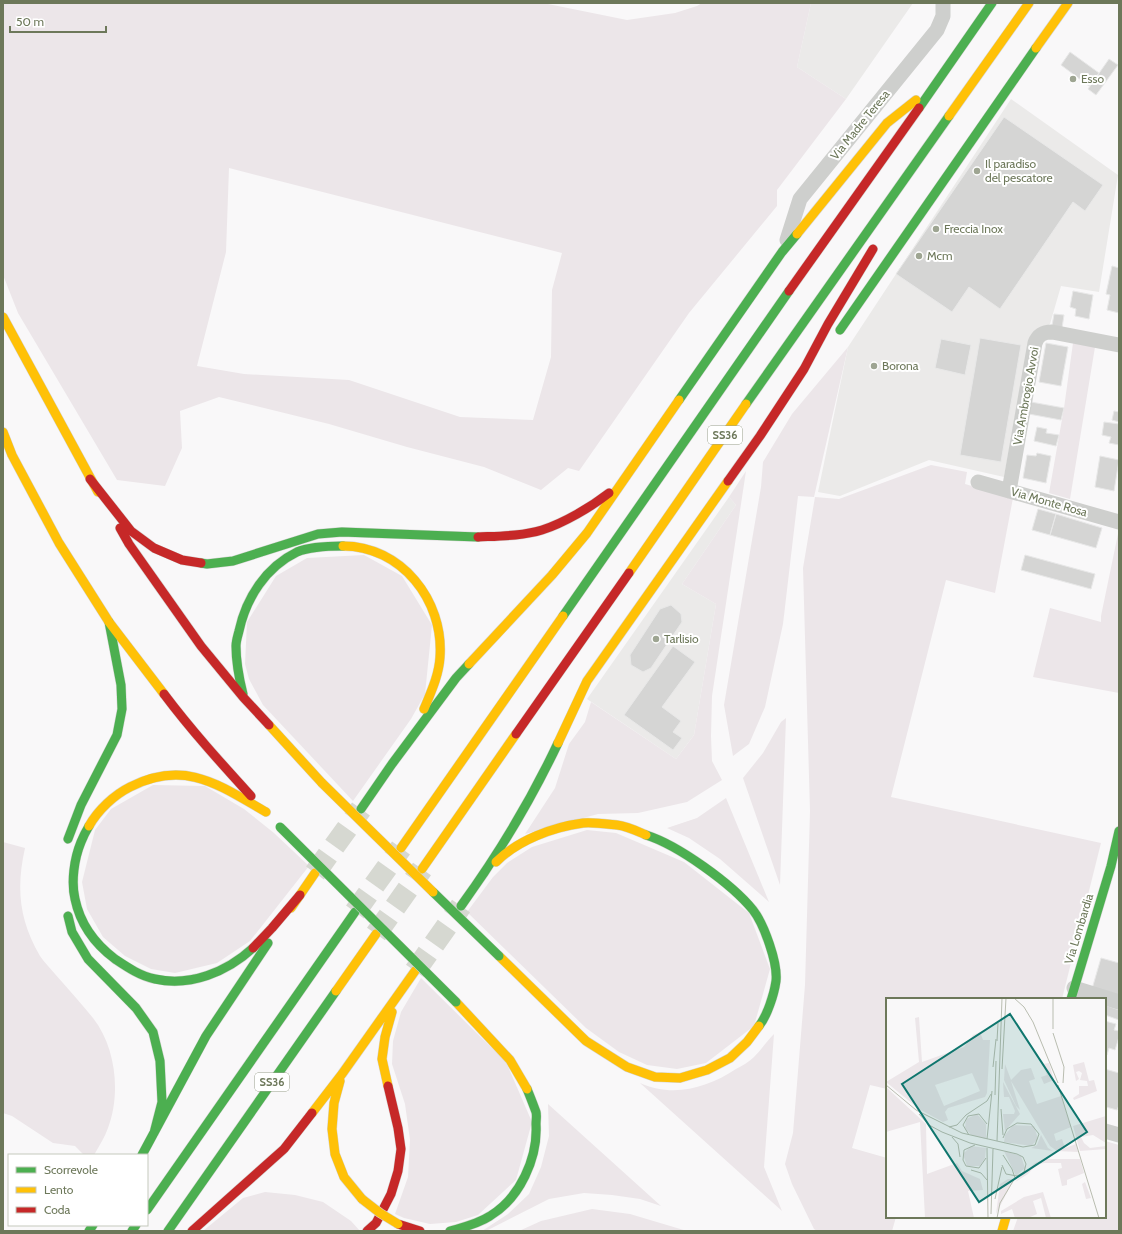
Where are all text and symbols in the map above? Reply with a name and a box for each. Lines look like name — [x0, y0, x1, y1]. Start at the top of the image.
scale bar — [10, 8, 106, 34]
text: 50 m — [16, 14, 44, 29]
place label: Esso — [1081, 71, 1105, 86]
marker: Esso — [1068, 74, 1078, 84]
street label: Via Madre Teresa — [827, 87, 893, 163]
place label: Il paradiso del pescatore — [985, 156, 1053, 185]
marker: Il paradiso del pescatore — [972, 166, 982, 176]
place label: Freccia Inox — [944, 221, 1003, 236]
marker: Freccia Inox — [931, 224, 941, 234]
place label: Mcm — [927, 248, 953, 263]
marker: Mcm — [914, 251, 924, 261]
street label: Via Ambrogio Avvoi — [1009, 346, 1042, 446]
place label: Borona — [882, 358, 919, 373]
marker: Borona — [869, 361, 879, 371]
road number: SS36 — [708, 426, 742, 444]
street label: Via Monte Rosa — [1009, 483, 1089, 520]
place label: Tarlisio — [664, 631, 699, 646]
marker: Tarlisio — [651, 634, 661, 644]
street label: Via Lombardia — [1061, 892, 1096, 966]
inset map — [886, 998, 1106, 1218]
road number: SS36 — [255, 1073, 289, 1091]
legend — [8, 1154, 148, 1226]
text: Scorrevole — [44, 1162, 98, 1177]
text: Lento — [44, 1182, 74, 1197]
text: Coda — [44, 1202, 70, 1217]

